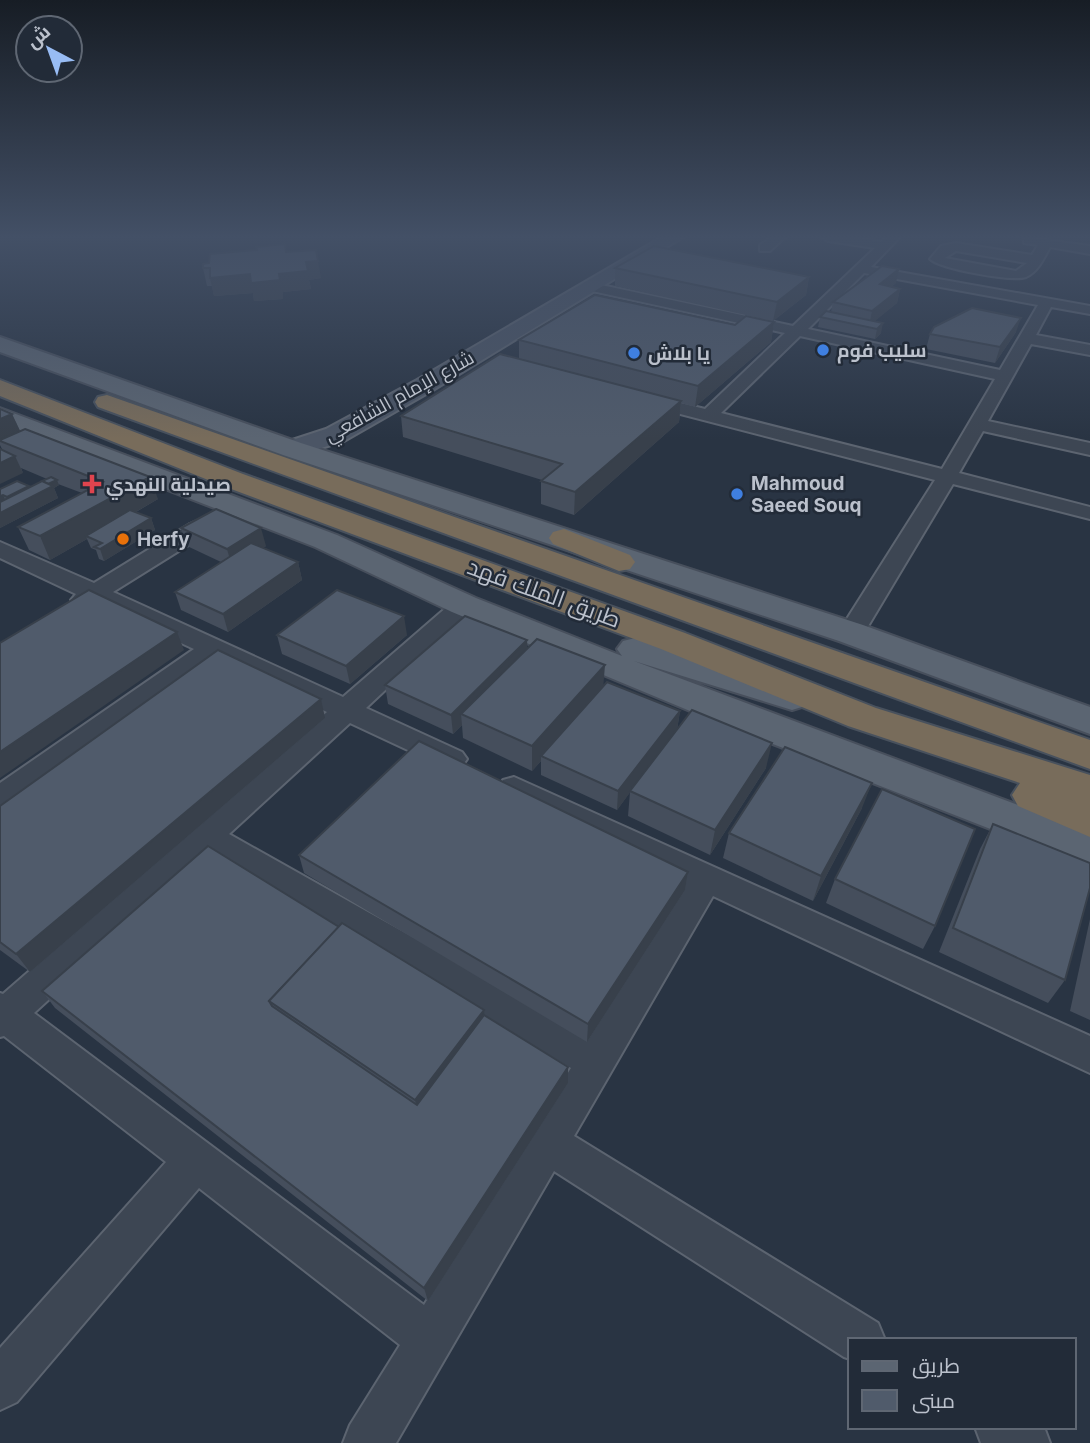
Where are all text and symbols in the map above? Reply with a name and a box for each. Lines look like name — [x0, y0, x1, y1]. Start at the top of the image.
north arrow — [14, 14, 84, 84]
text: ش — [21, 20, 55, 53]
place label: سليب فوم — [837, 339, 927, 364]
place label: يا بلاش — [648, 342, 710, 365]
marker: سليب فوم — [815, 342, 831, 358]
marker: يا بلاش — [626, 345, 642, 361]
street label: شارع الإمام الشافعي — [321, 346, 479, 450]
place label: Mahmoud Saeed Souq — [751, 472, 861, 517]
place label: صيدلية النهدي — [106, 473, 231, 500]
marker: صيدلية النهدي — [84, 476, 100, 492]
marker: Mahmoud Saeed Souq — [729, 486, 745, 502]
place label: Herfy — [137, 528, 190, 551]
marker: Herfy — [115, 531, 131, 547]
street label: طريق الملك فهد — [464, 552, 624, 634]
legend — [848, 1338, 1076, 1429]
text: طريق — [912, 1353, 960, 1379]
text: مبنى — [912, 1388, 955, 1414]

